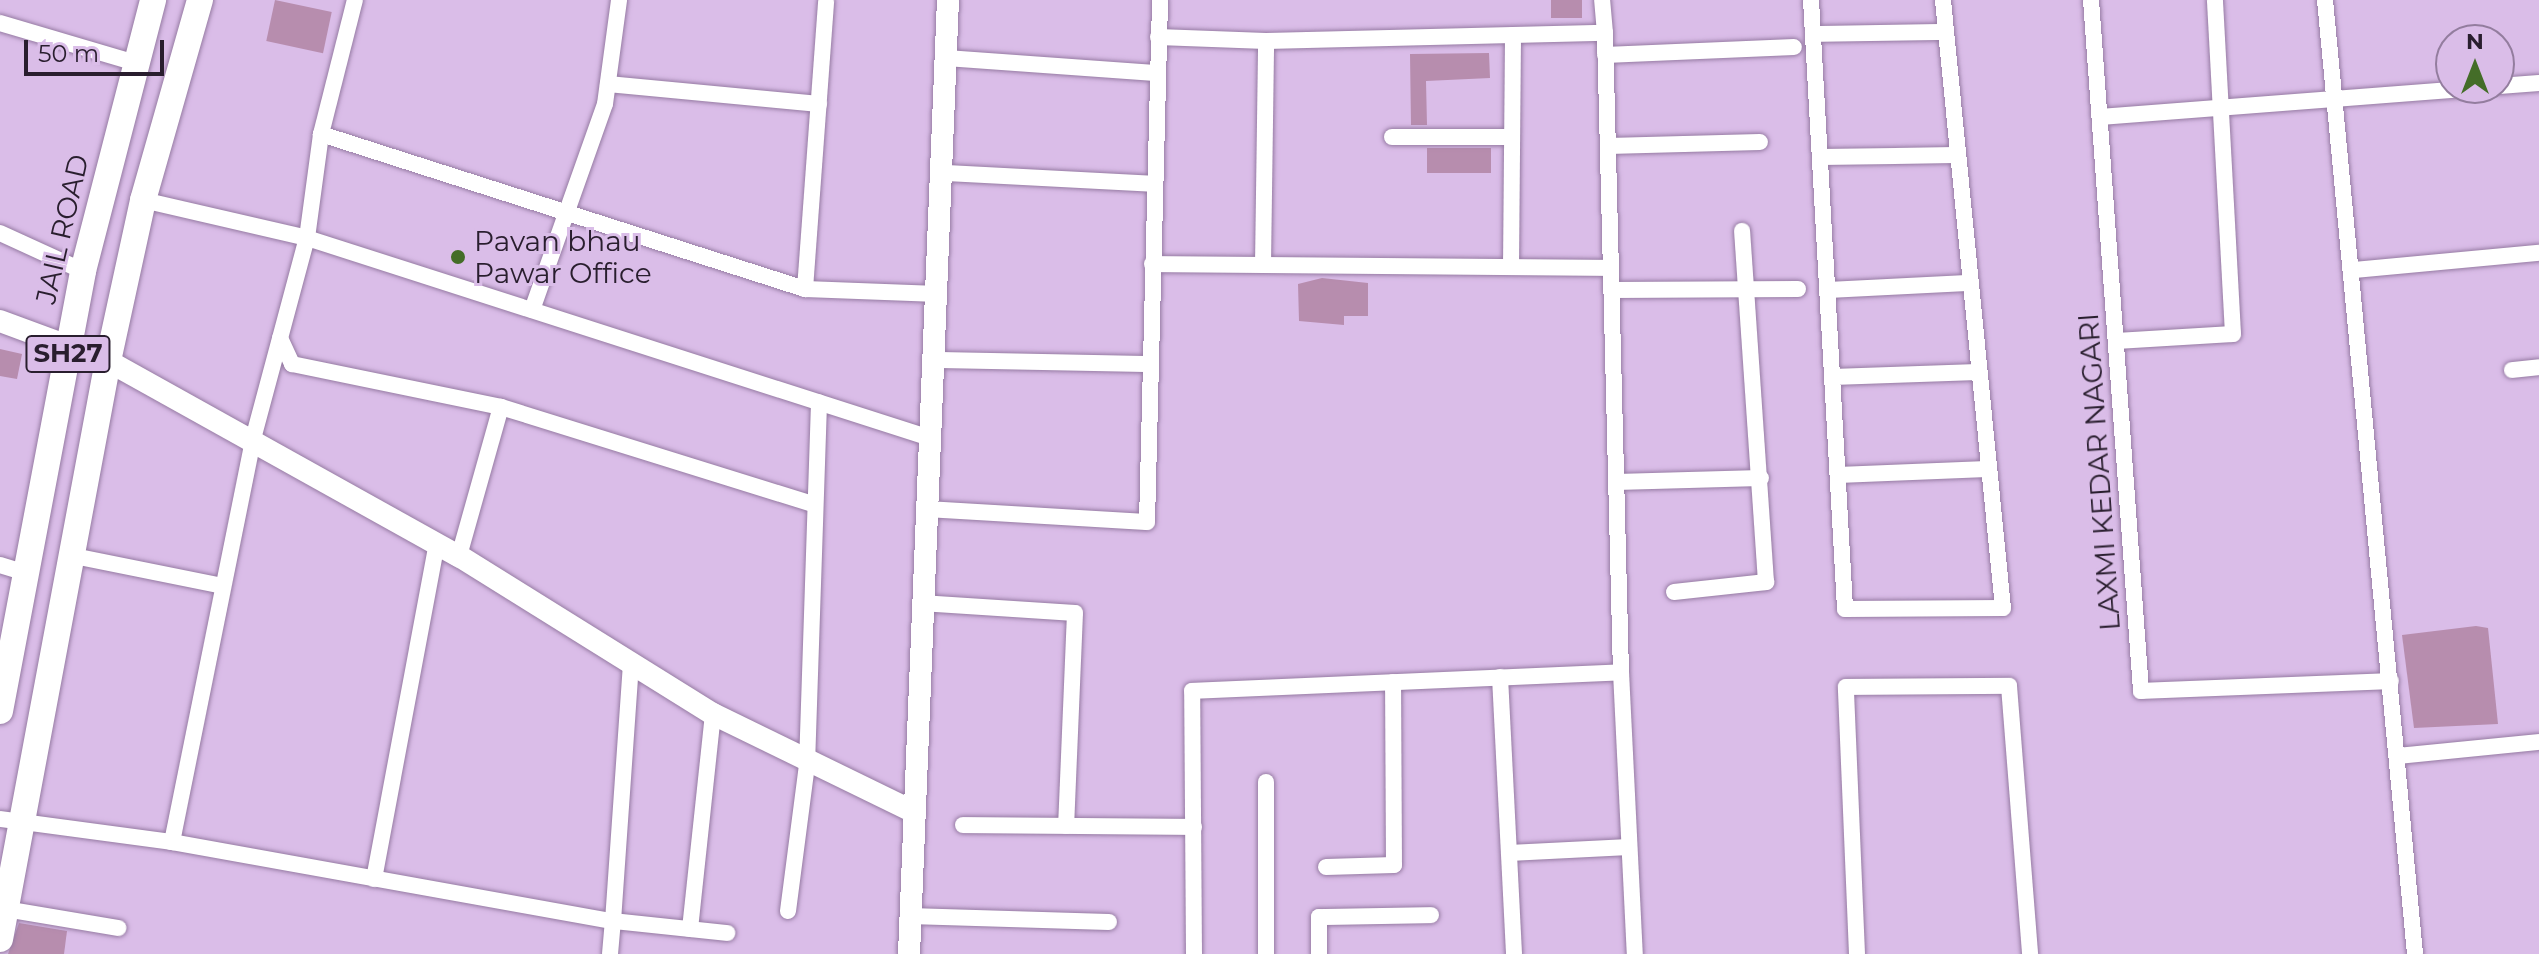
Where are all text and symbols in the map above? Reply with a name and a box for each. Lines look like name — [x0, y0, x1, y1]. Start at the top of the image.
scale bar — [28, 24, 168, 74]
north arrow — [2435, 24, 2515, 104]
text: N — [2466, 28, 2484, 55]
text: 50 m — [38, 39, 99, 68]
street label: JAIL ROAD — [28, 151, 96, 307]
place label: Pavan bhau Pawar Office — [474, 224, 652, 290]
marker: Pavan bhau Pawar Office — [449, 248, 467, 266]
street label: LAXMI KEDAR NAGARI — [2071, 312, 2127, 632]
road number: SH27 — [24, 332, 112, 376]

